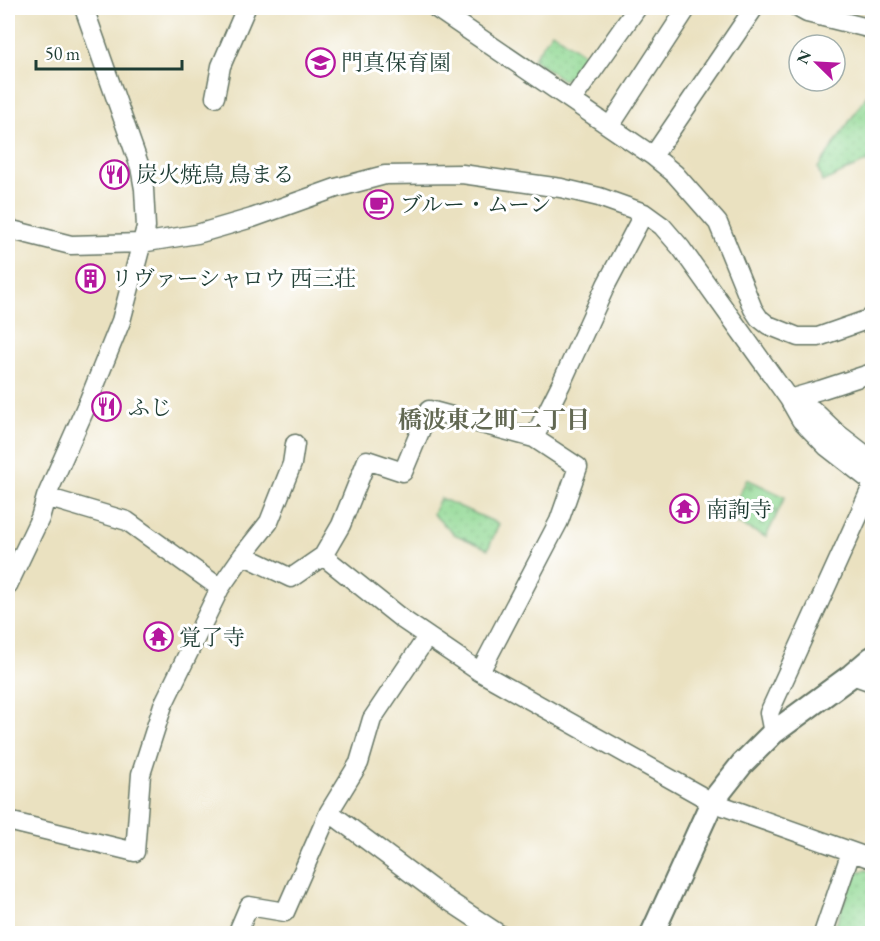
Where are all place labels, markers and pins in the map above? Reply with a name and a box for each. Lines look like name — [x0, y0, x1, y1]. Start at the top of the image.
school or university icon: 門真保育園 — [304, 46, 336, 78]
place label: 門真保育園 — [341, 48, 451, 77]
restaurant icon: 炭火焼鳥 鳥まる — [99, 158, 131, 190]
place label: 炭火焼鳥 鳥まる — [136, 160, 294, 189]
cafe icon: ブルー・ムーン — [363, 188, 395, 220]
place label: ブルー・ムーン — [400, 190, 552, 219]
building icon: リヴァーシャロウ 西三荘 — [74, 262, 106, 294]
place label: リヴァーシャロウ 西三荘 — [111, 264, 356, 293]
restaurant icon: ふじ — [91, 391, 123, 423]
place label: ふじ — [128, 393, 172, 422]
temple icon: 南詢寺 — [669, 493, 701, 525]
place label: 南詢寺 — [706, 495, 772, 524]
temple icon: 覚了寺 — [142, 621, 174, 653]
place label: 覚了寺 — [179, 623, 245, 652]

